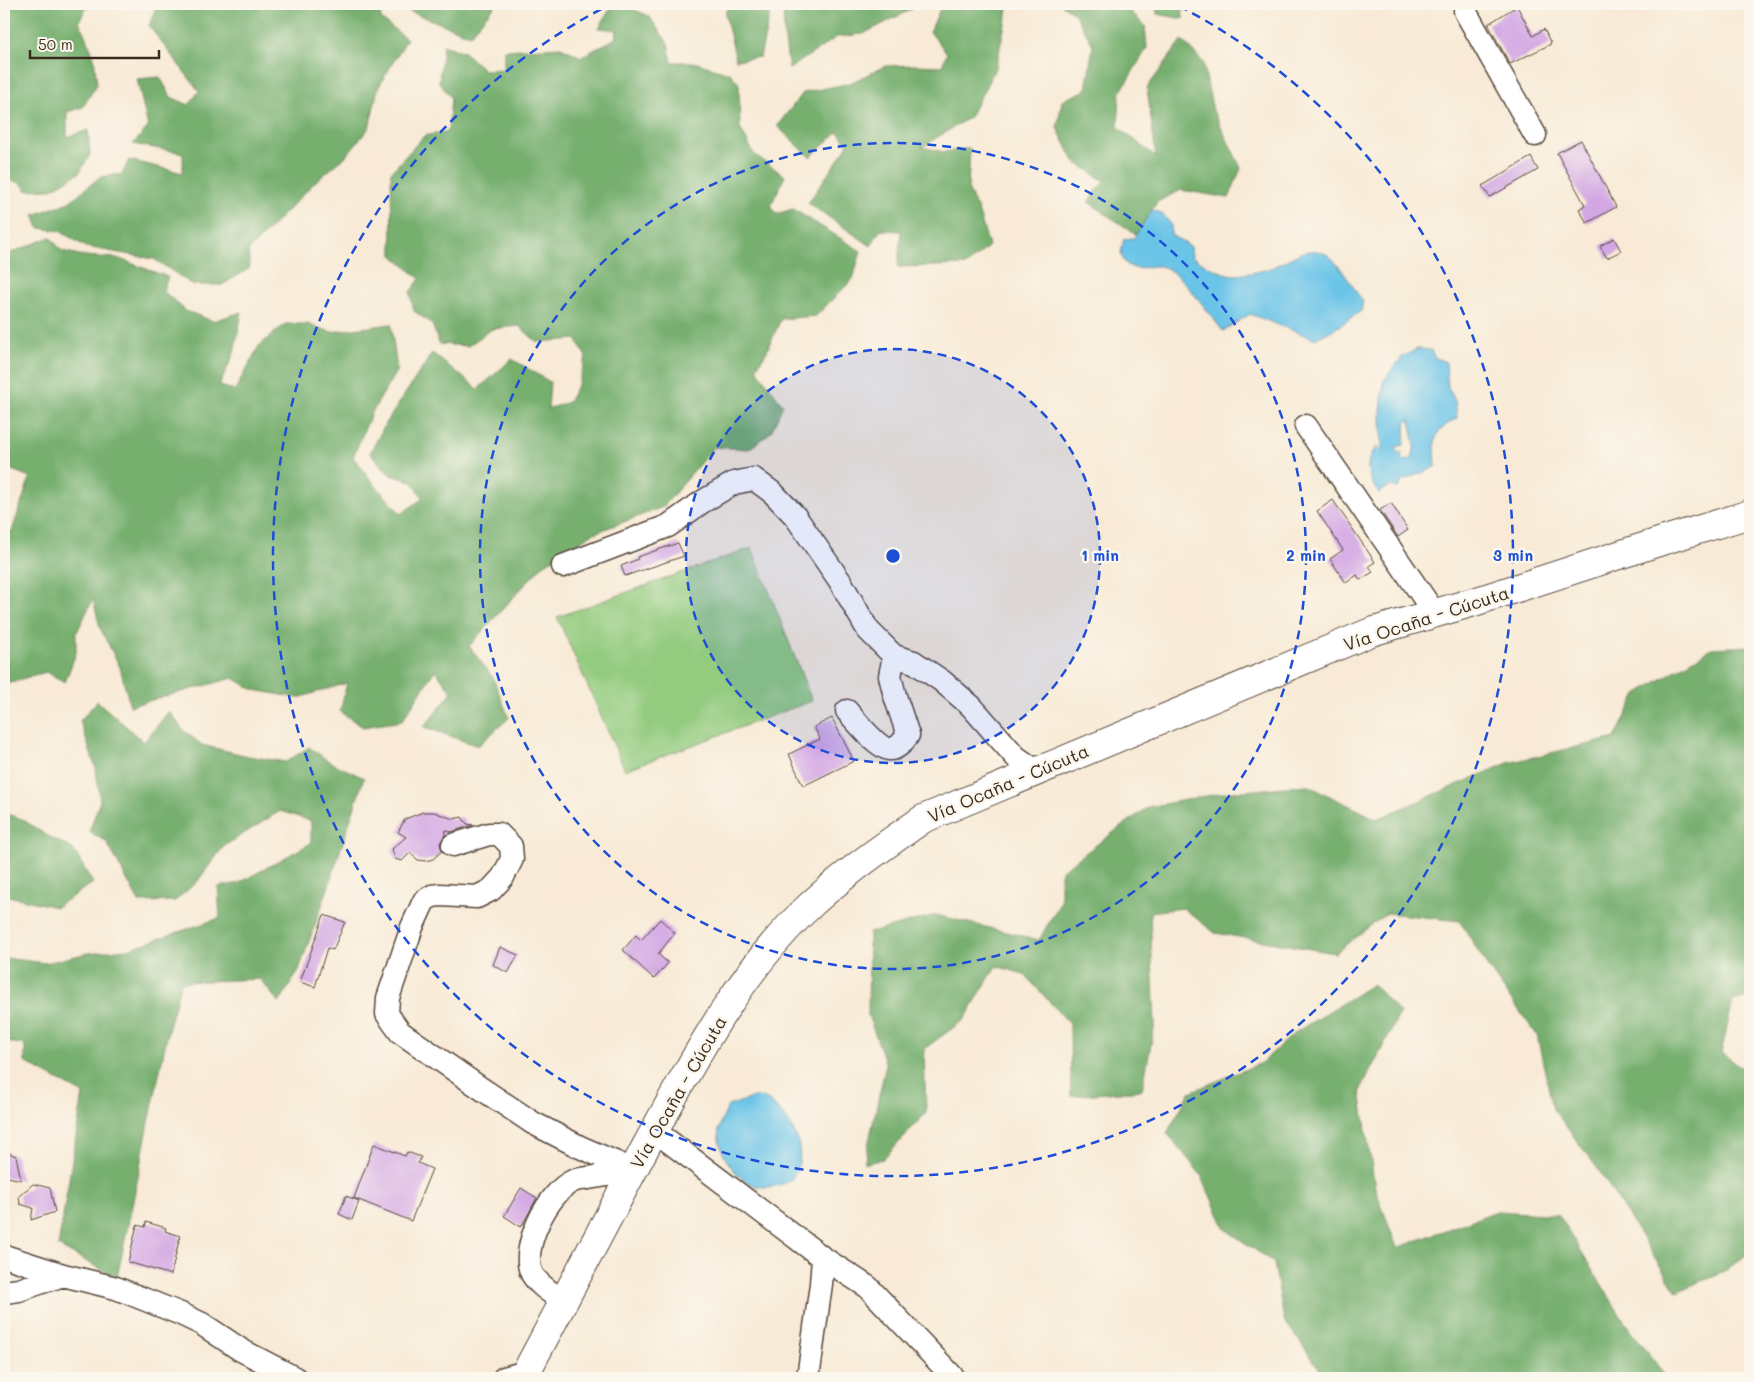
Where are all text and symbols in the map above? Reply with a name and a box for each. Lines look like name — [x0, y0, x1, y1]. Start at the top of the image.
scale bar — [30, 28, 159, 60]
text: 50 m — [38, 34, 73, 54]
text: 1 min — [1081, 545, 1119, 565]
text: 2 min — [1286, 545, 1326, 565]
text: 3 min — [1493, 545, 1533, 565]
centre of rings — [884, 547, 902, 565]
street label: Vía Ocaña - Cúcuta — [1340, 580, 1512, 656]
street label: Vía Ocaña - Cúcuta — [924, 738, 1092, 828]
street label: Vía Ocaña - Cúcuta — [624, 1011, 732, 1173]

